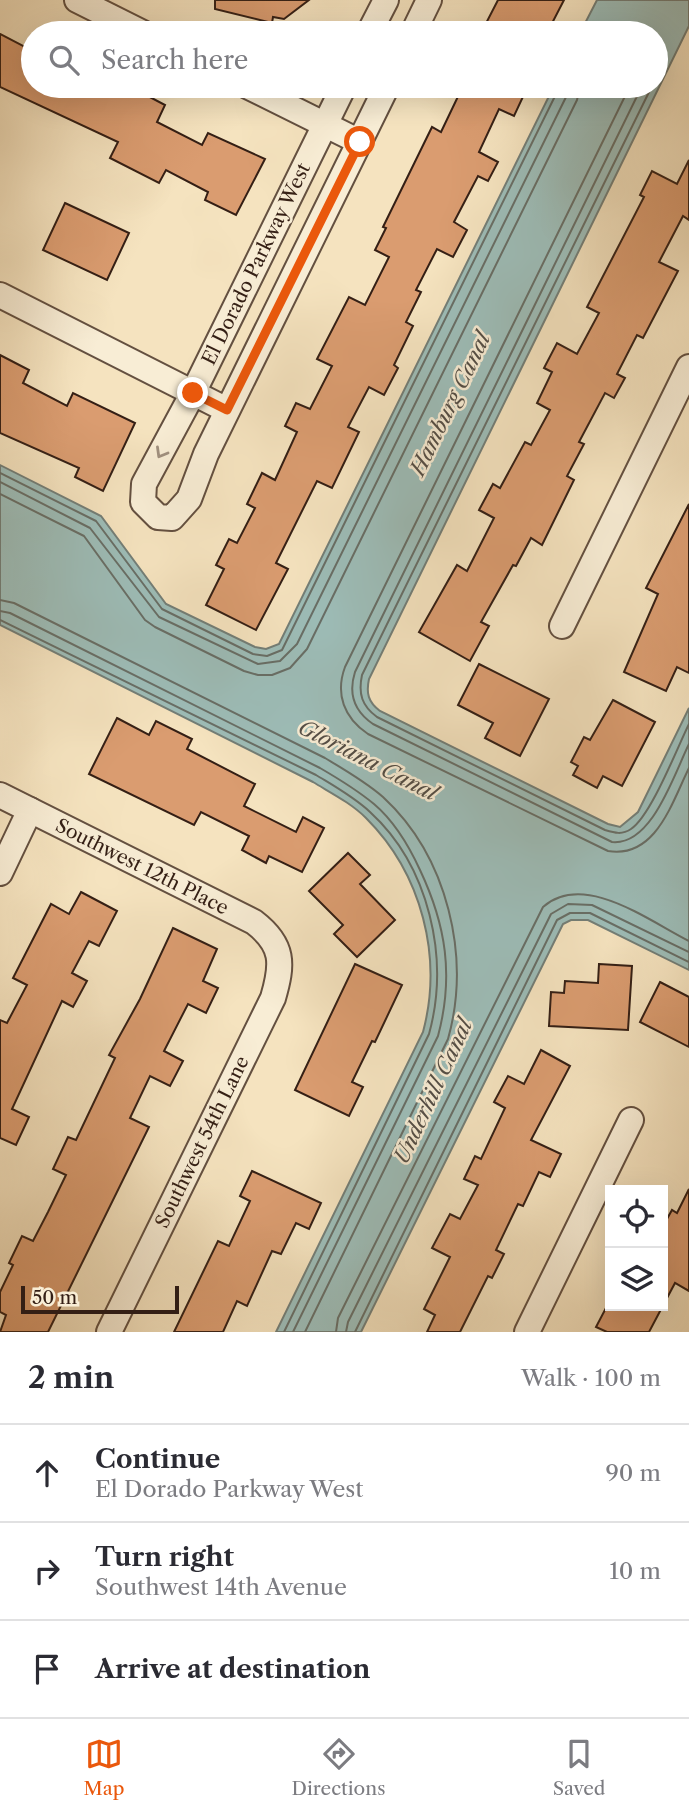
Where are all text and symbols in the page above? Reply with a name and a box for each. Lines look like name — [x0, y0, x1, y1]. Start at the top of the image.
search box — [21, 21, 668, 98]
icon: search — [45, 41, 83, 79]
text: Search here — [101, 44, 248, 76]
route start — [344, 126, 375, 157]
street label: El Dorado Parkway West — [197, 159, 315, 369]
water label: Hamburg Canal — [404, 326, 496, 482]
route end — [177, 377, 208, 408]
one-way arrow — [156, 446, 169, 458]
water label: Gloriana Canal — [294, 714, 444, 807]
street label: Southwest 12th Place — [52, 813, 232, 919]
water label: Underhill Canal — [388, 1013, 478, 1167]
street label: Southwest 54th Lane — [150, 1052, 254, 1232]
map controls — [605, 1185, 668, 1311]
button: locate — [605, 1185, 668, 1248]
button: layers — [605, 1248, 668, 1311]
scale bar — [21, 1283, 178, 1315]
text: 50 m — [32, 1286, 77, 1309]
text: 2 min — [28, 1359, 114, 1396]
text: Walk · 100 m — [521, 1364, 661, 1392]
text: Continue — [95, 1443, 220, 1475]
icon: ahead — [28, 1454, 66, 1492]
text: 90 m — [605, 1459, 661, 1487]
text: El Dorado Parkway West — [95, 1475, 363, 1503]
text: Turn right — [95, 1541, 234, 1573]
icon: right — [28, 1552, 66, 1590]
text: 10 m — [609, 1557, 661, 1585]
text: Southwest 14th Avenue — [95, 1573, 347, 1601]
icon: arrive — [28, 1650, 66, 1688]
text: Arrive at destination — [95, 1653, 370, 1685]
tab: Map — [84, 1735, 124, 1800]
tab: Directions — [292, 1735, 385, 1800]
tab: Saved — [553, 1735, 605, 1800]

